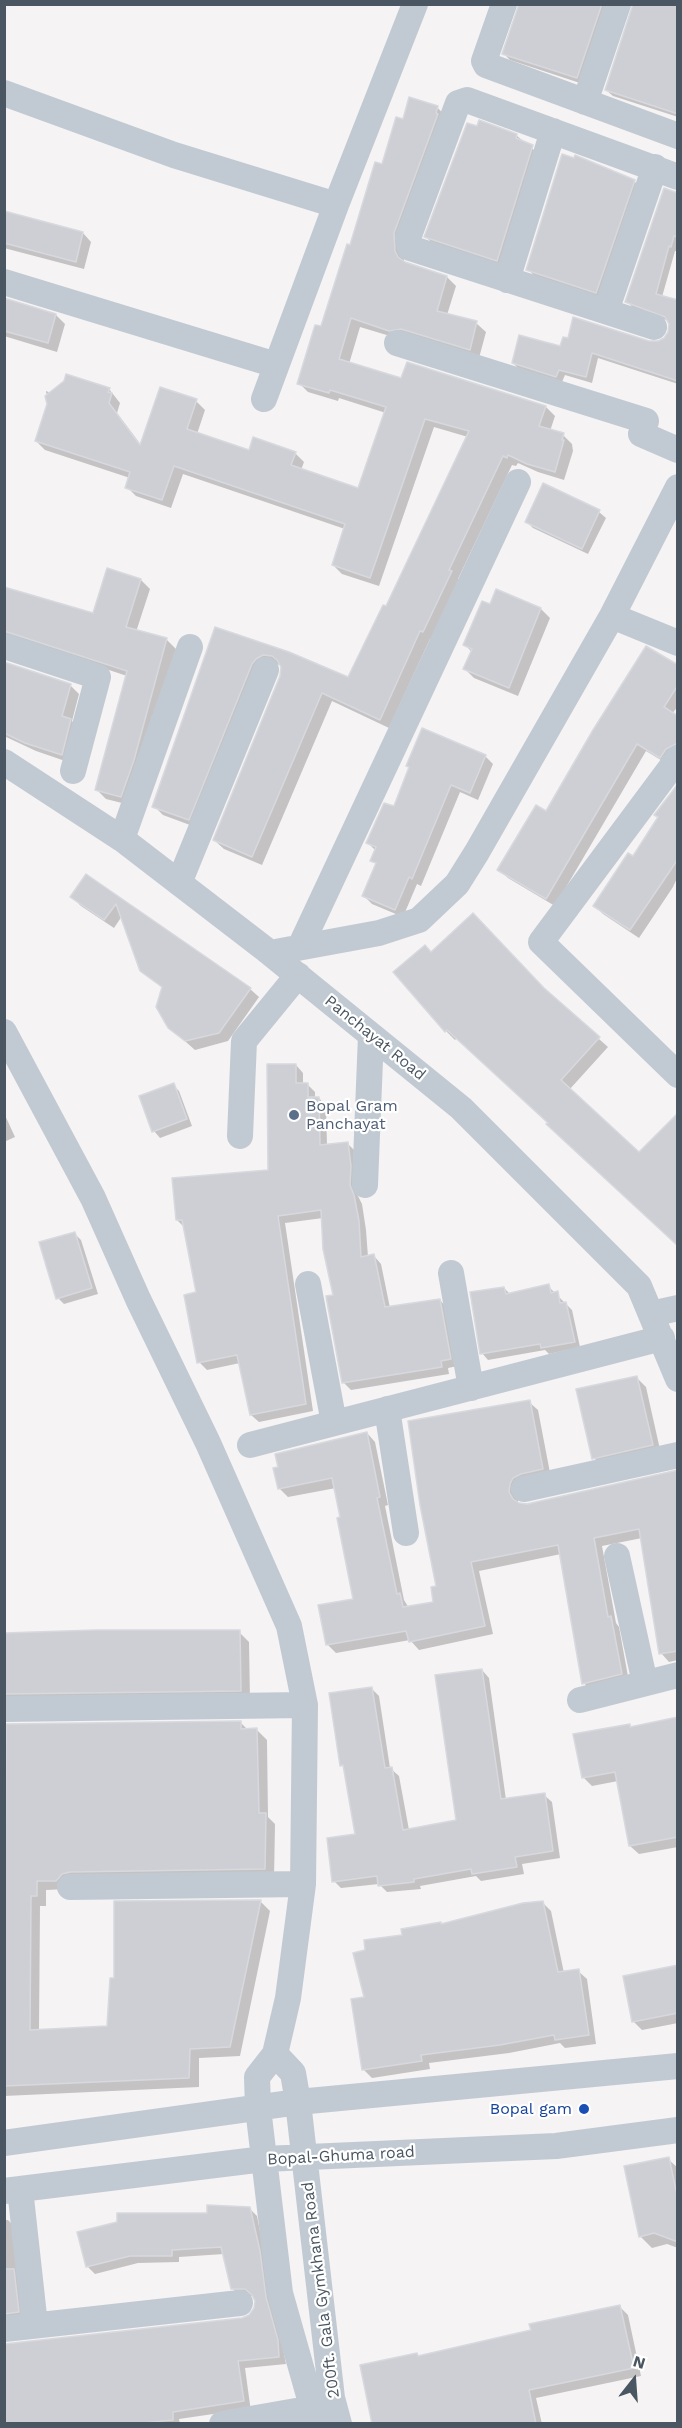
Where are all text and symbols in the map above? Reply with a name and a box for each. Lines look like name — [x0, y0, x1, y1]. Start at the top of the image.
street label: Panchayat Road — [321, 991, 429, 1085]
place label: Bopal Gram Panchayat — [306, 1096, 398, 1134]
marker: Bopal Gram Panchayat — [287, 1108, 301, 1122]
place label: Bopal gam — [490, 2099, 572, 2119]
marker: Bopal gam — [577, 2102, 591, 2116]
street label: Bopal-Ghuma road — [267, 2143, 415, 2169]
street label: 200ft. Gala Gymkhana Road — [298, 2181, 344, 2399]
north arrow — [604, 2350, 664, 2410]
text: N — [631, 2351, 648, 2373]

